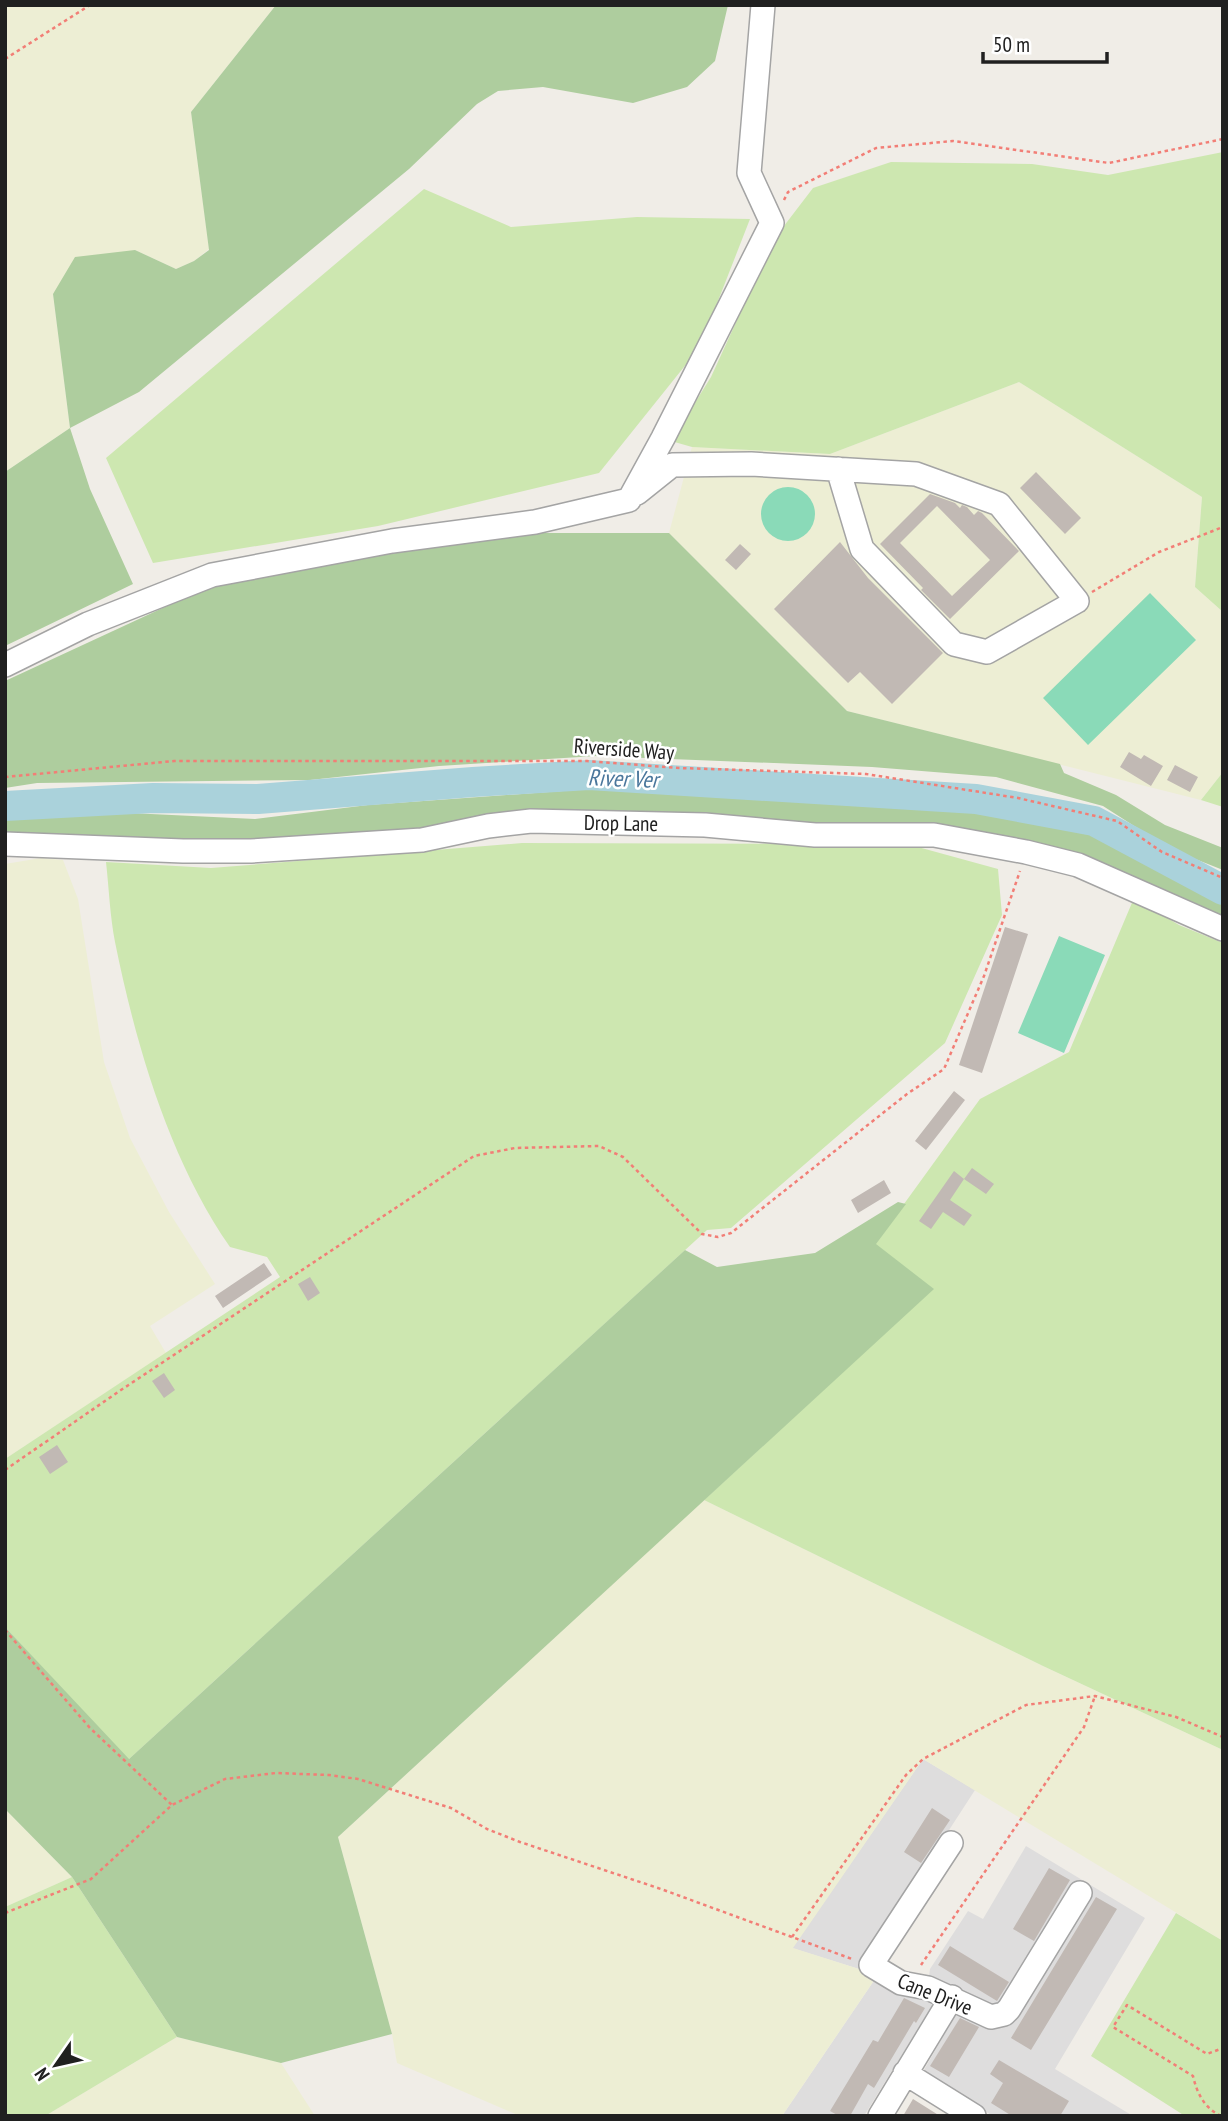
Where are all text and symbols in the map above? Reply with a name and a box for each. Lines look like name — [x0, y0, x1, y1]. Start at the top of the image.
scale bar — [983, 21, 1107, 65]
text: 50 m — [993, 31, 1030, 58]
street label: Riverside Way — [573, 732, 675, 766]
water label: River Ver — [587, 762, 662, 794]
street label: Drop Lane — [584, 809, 658, 837]
street label: Cane Drive — [894, 1967, 976, 2021]
north arrow — [21, 2030, 91, 2100]
text: N — [29, 2064, 55, 2085]

